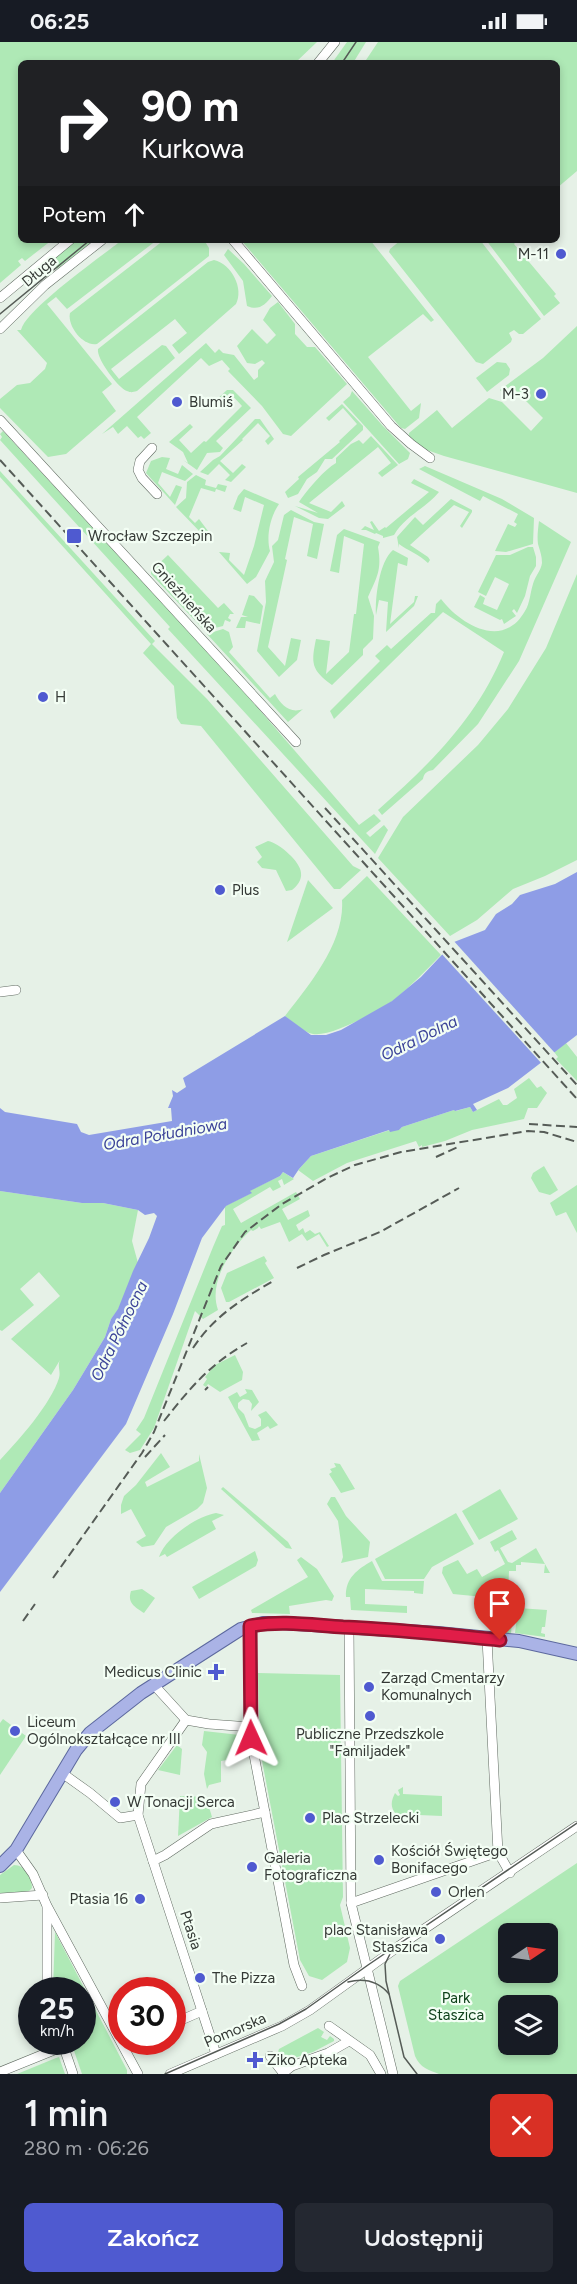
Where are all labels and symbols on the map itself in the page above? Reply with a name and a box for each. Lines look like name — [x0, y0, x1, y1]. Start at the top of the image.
place label: M-11 — [518, 245, 549, 263]
marker: M-11 — [554, 247, 568, 261]
street label: Długa — [18, 251, 60, 291]
place label: M-3 — [502, 385, 529, 403]
marker: M-3 — [534, 387, 548, 401]
place label: Blumiś — [189, 393, 233, 411]
marker: Blumiś — [170, 395, 184, 409]
marker: Wrocław Szczepin — [65, 527, 83, 545]
place label: Wrocław Szczepin — [88, 527, 212, 545]
street label: Gnieźnieńska — [148, 558, 220, 636]
place label: H — [55, 688, 66, 706]
marker: H — [36, 690, 50, 704]
place label: Plus — [232, 881, 259, 899]
marker: Plus — [213, 883, 227, 897]
water label: Odra Dolna — [378, 1011, 460, 1065]
water label: Odra Południowa — [102, 1114, 228, 1154]
water label: Odra Północna — [87, 1278, 151, 1384]
pin — [474, 1578, 525, 1640]
place label: Medicus Clinic — [104, 1663, 202, 1681]
marker: Medicus Clinic — [207, 1663, 225, 1681]
place label: Zarząd Cmentarzy Komunalnych — [381, 1669, 505, 1704]
marker: Zarząd Cmentarzy Komunalnych — [362, 1680, 376, 1694]
position arrow — [219, 1706, 283, 1770]
marker: Publiczne Przedszkole "Familjadek" — [363, 1709, 377, 1723]
place label: Liceum Ogólnokształcące nr III — [27, 1713, 181, 1748]
marker: Liceum Ogólnokształcące nr III — [8, 1724, 22, 1738]
place label: Publiczne Przedszkole "Familjadek" — [296, 1725, 444, 1760]
place label: W Tonacji Serca — [127, 1793, 235, 1811]
marker: W Tonacji Serca — [108, 1795, 122, 1809]
place label: Plac Strzelecki — [322, 1809, 419, 1827]
marker: Plac Strzelecki — [303, 1811, 317, 1825]
place label: Kościół Świętego Bonifacego — [391, 1842, 508, 1877]
place label: Galeria Fotograficzna — [264, 1849, 357, 1884]
marker: Kościół Świętego Bonifacego — [372, 1853, 386, 1867]
marker: Galeria Fotograficzna — [245, 1860, 259, 1874]
place label: Orlen — [448, 1883, 485, 1901]
marker: Orlen — [429, 1885, 443, 1899]
place label: Ptasia 16 — [70, 1890, 129, 1908]
marker: Ptasia 16 — [133, 1892, 147, 1906]
street label: Ptasia — [176, 1908, 206, 1952]
place label: plac Stanisława Staszica — [324, 1921, 428, 1956]
north arrow — [498, 1923, 558, 1983]
marker: plac Stanisława Staszica — [433, 1932, 447, 1946]
place label: The Pizza — [212, 1969, 275, 1987]
marker: The Pizza — [193, 1971, 207, 1985]
speed limit sign: 30 — [108, 1977, 186, 2055]
park label: Park Staszica — [428, 1989, 484, 2024]
street label: Pomorska — [201, 2009, 269, 2051]
place label: Ziko Apteka — [267, 2051, 347, 2069]
marker: Ziko Apteka — [248, 2053, 262, 2067]

